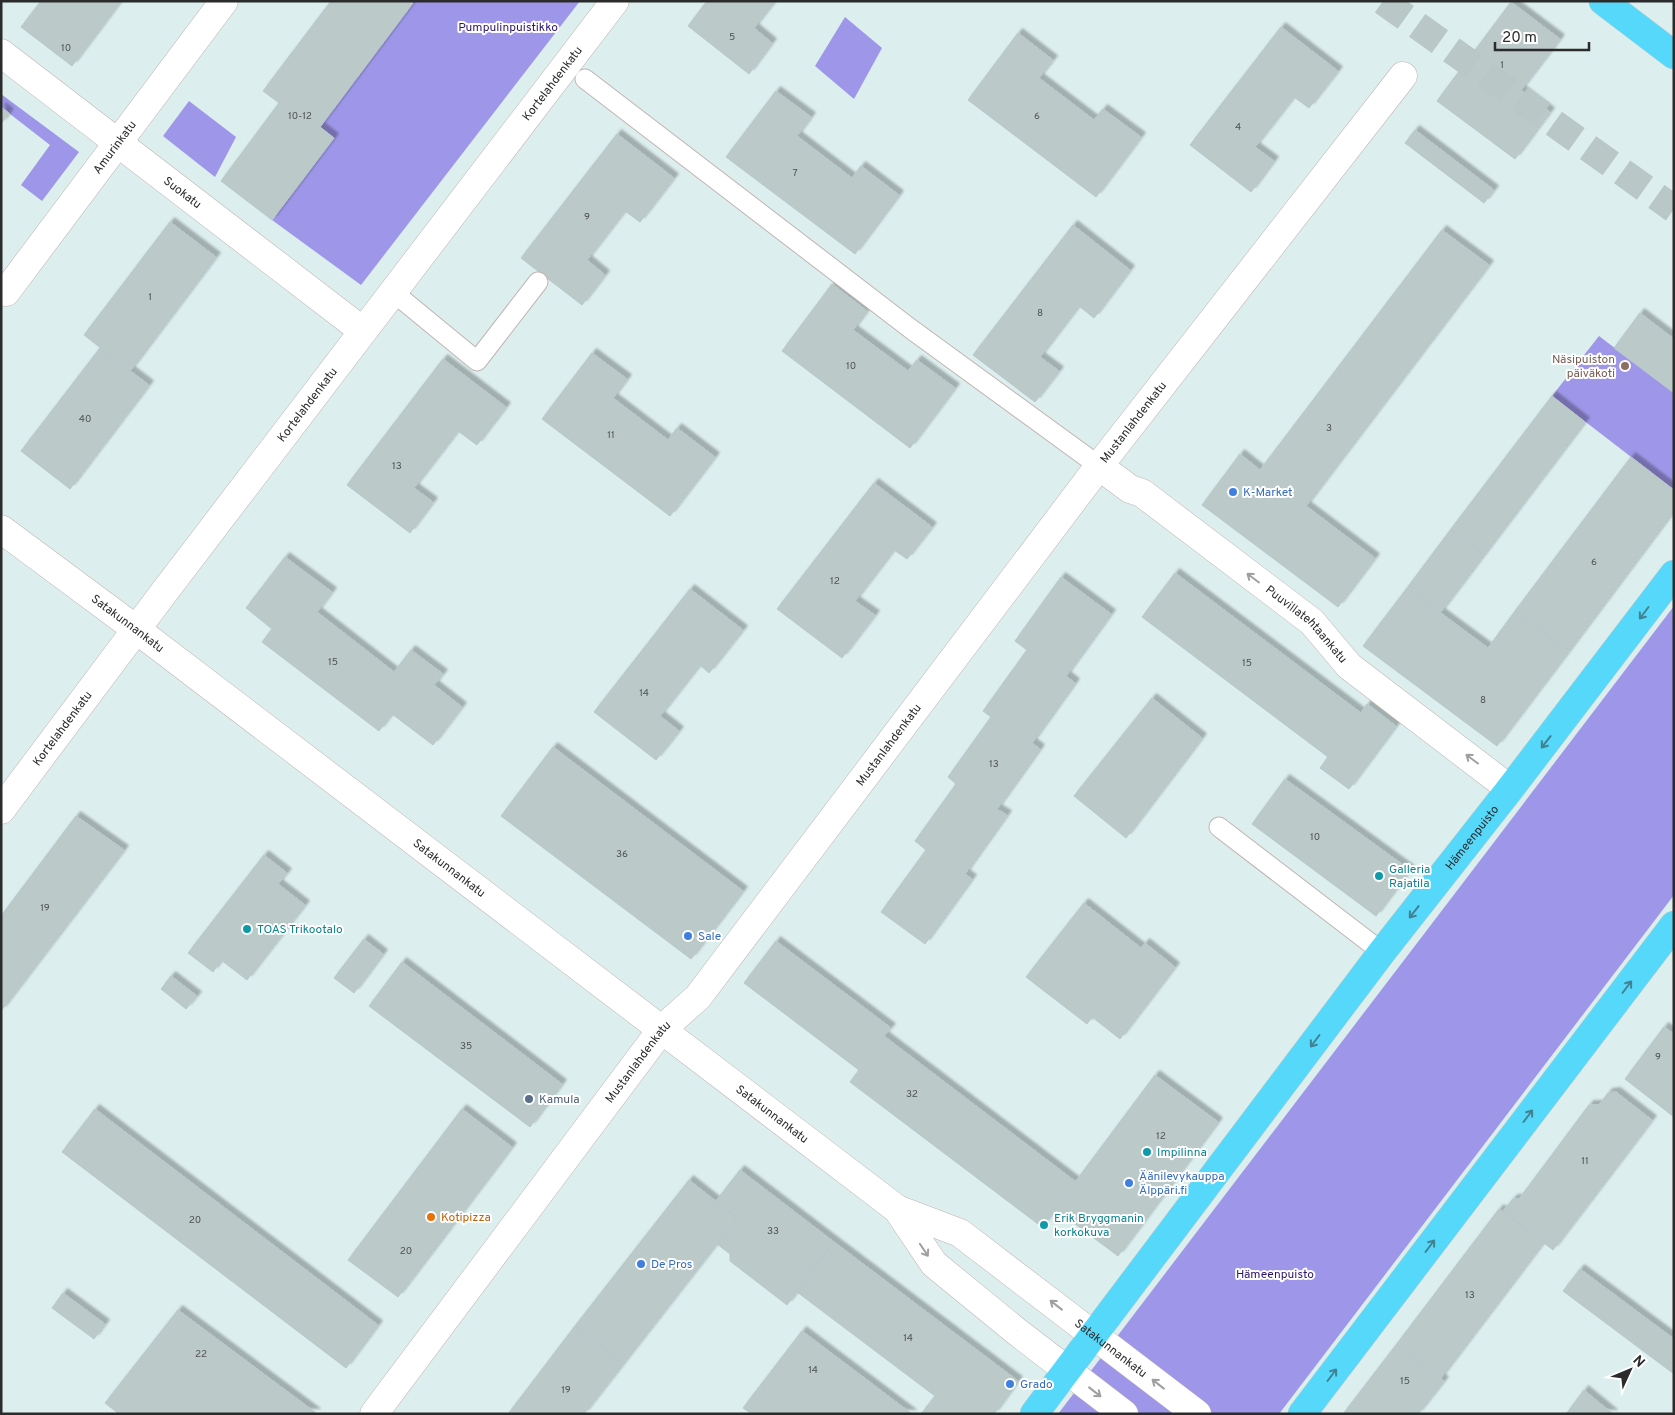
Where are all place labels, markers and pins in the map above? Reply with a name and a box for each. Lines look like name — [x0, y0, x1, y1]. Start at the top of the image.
place label: Näsipuiston päiväkoti — [1552, 352, 1615, 382]
marker: Näsipuiston päiväkoti — [1619, 360, 1631, 372]
place label: K-Market — [1243, 485, 1293, 501]
marker: K-Market — [1227, 486, 1239, 498]
place label: Galleria Rajatila — [1389, 862, 1430, 892]
marker: Galleria Rajatila — [1373, 870, 1385, 882]
place label: TOAS Trikootalo — [257, 922, 343, 938]
marker: TOAS Trikootalo — [241, 923, 253, 935]
place label: Sale — [698, 929, 721, 945]
marker: Sale — [682, 930, 694, 942]
place label: Kamula — [539, 1092, 580, 1108]
marker: Kamula — [523, 1093, 535, 1105]
place label: Impilinna — [1157, 1145, 1207, 1161]
marker: Impilinna — [1141, 1146, 1153, 1158]
place label: Äänilevykauppa Älppäri.fi — [1139, 1169, 1225, 1199]
marker: Äänilevykauppa Älppäri.fi — [1123, 1177, 1135, 1189]
place label: Kotipizza — [441, 1210, 491, 1226]
marker: Kotipizza — [425, 1211, 437, 1223]
place label: Erik Bryggmanin korkokuva — [1054, 1211, 1144, 1241]
marker: Erik Bryggmanin korkokuva — [1038, 1219, 1050, 1231]
place label: De Pros — [651, 1257, 692, 1273]
marker: De Pros — [635, 1258, 647, 1270]
place label: Grado — [1020, 1377, 1053, 1393]
marker: Grado — [1004, 1378, 1016, 1390]

